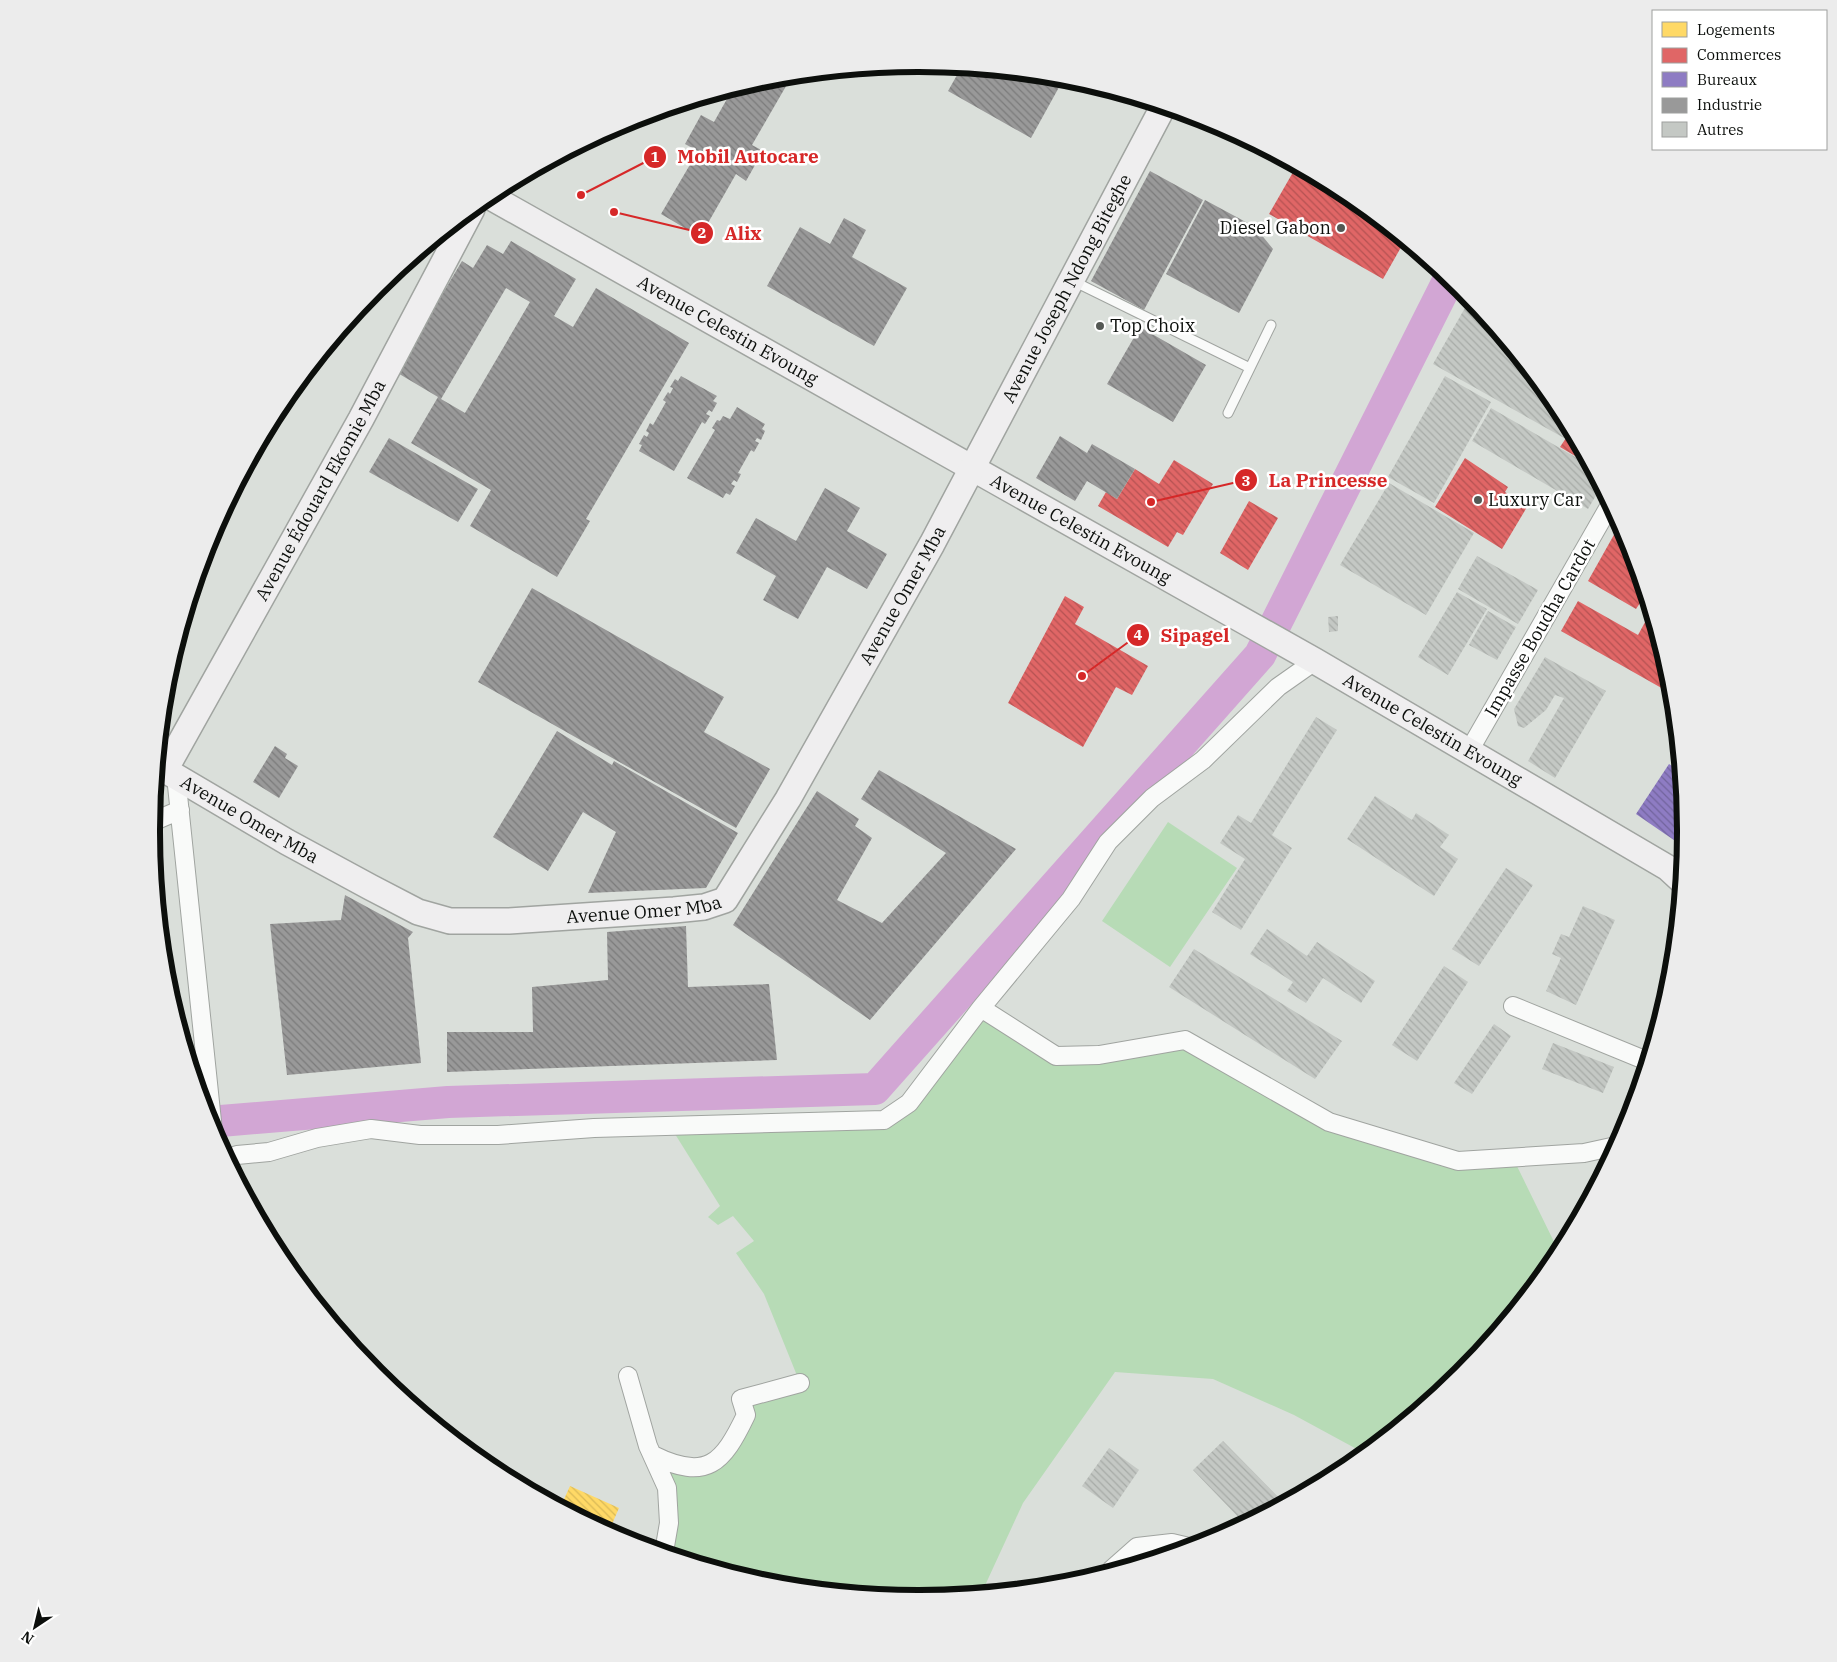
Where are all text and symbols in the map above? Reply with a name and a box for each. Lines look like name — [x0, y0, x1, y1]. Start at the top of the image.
legend — [1652, 10, 1827, 150]
text: Logements — [1697, 20, 1775, 39]
text: Commerces — [1697, 45, 1781, 64]
text: Bureaux — [1697, 70, 1757, 89]
text: Industrie — [1697, 95, 1762, 114]
text: Autres — [1697, 120, 1744, 139]
callout: Mobil Autocare — [642, 140, 829, 174]
text: Mobil Autocare — [677, 144, 819, 168]
text: 1 — [650, 147, 660, 166]
street label: Avenue Joseph Ndong Biteghe — [997, 170, 1136, 407]
callout: Alix — [689, 216, 771, 250]
place label: Diesel Gabon — [1220, 216, 1331, 239]
text: Alix — [724, 221, 762, 245]
marker: Diesel Gabon — [1335, 222, 1347, 234]
text: 2 — [697, 223, 707, 242]
street label: Avenue Celestin Evoung — [634, 270, 823, 390]
place label: Top Choix — [1110, 314, 1195, 337]
marker: Top Choix — [1094, 320, 1106, 332]
street label: Avenue Édouard Ekomie Mba — [250, 376, 391, 605]
callout: La Princesse — [1233, 463, 1397, 497]
text: La Princesse — [1268, 468, 1388, 492]
street label: Avenue Celestin Evoung — [987, 469, 1175, 589]
text: 3 — [1241, 471, 1251, 490]
place label: Luxury Car — [1488, 488, 1583, 511]
marker: Luxury Car — [1472, 494, 1484, 506]
street label: Avenue Omer Mba — [854, 522, 951, 669]
street label: Impasse Boudha Cardot — [1479, 535, 1600, 721]
callout: Sipagel — [1125, 618, 1239, 652]
text: Sipagel — [1161, 623, 1229, 647]
text: 4 — [1133, 625, 1143, 644]
street label: Avenue Celestin Evoung — [1339, 668, 1527, 791]
street label: Avenue Omer Mba — [177, 770, 323, 868]
street label: Avenue Omer Mba — [566, 890, 725, 928]
north arrow — [10, 1602, 60, 1652]
text: N — [18, 1627, 37, 1648]

